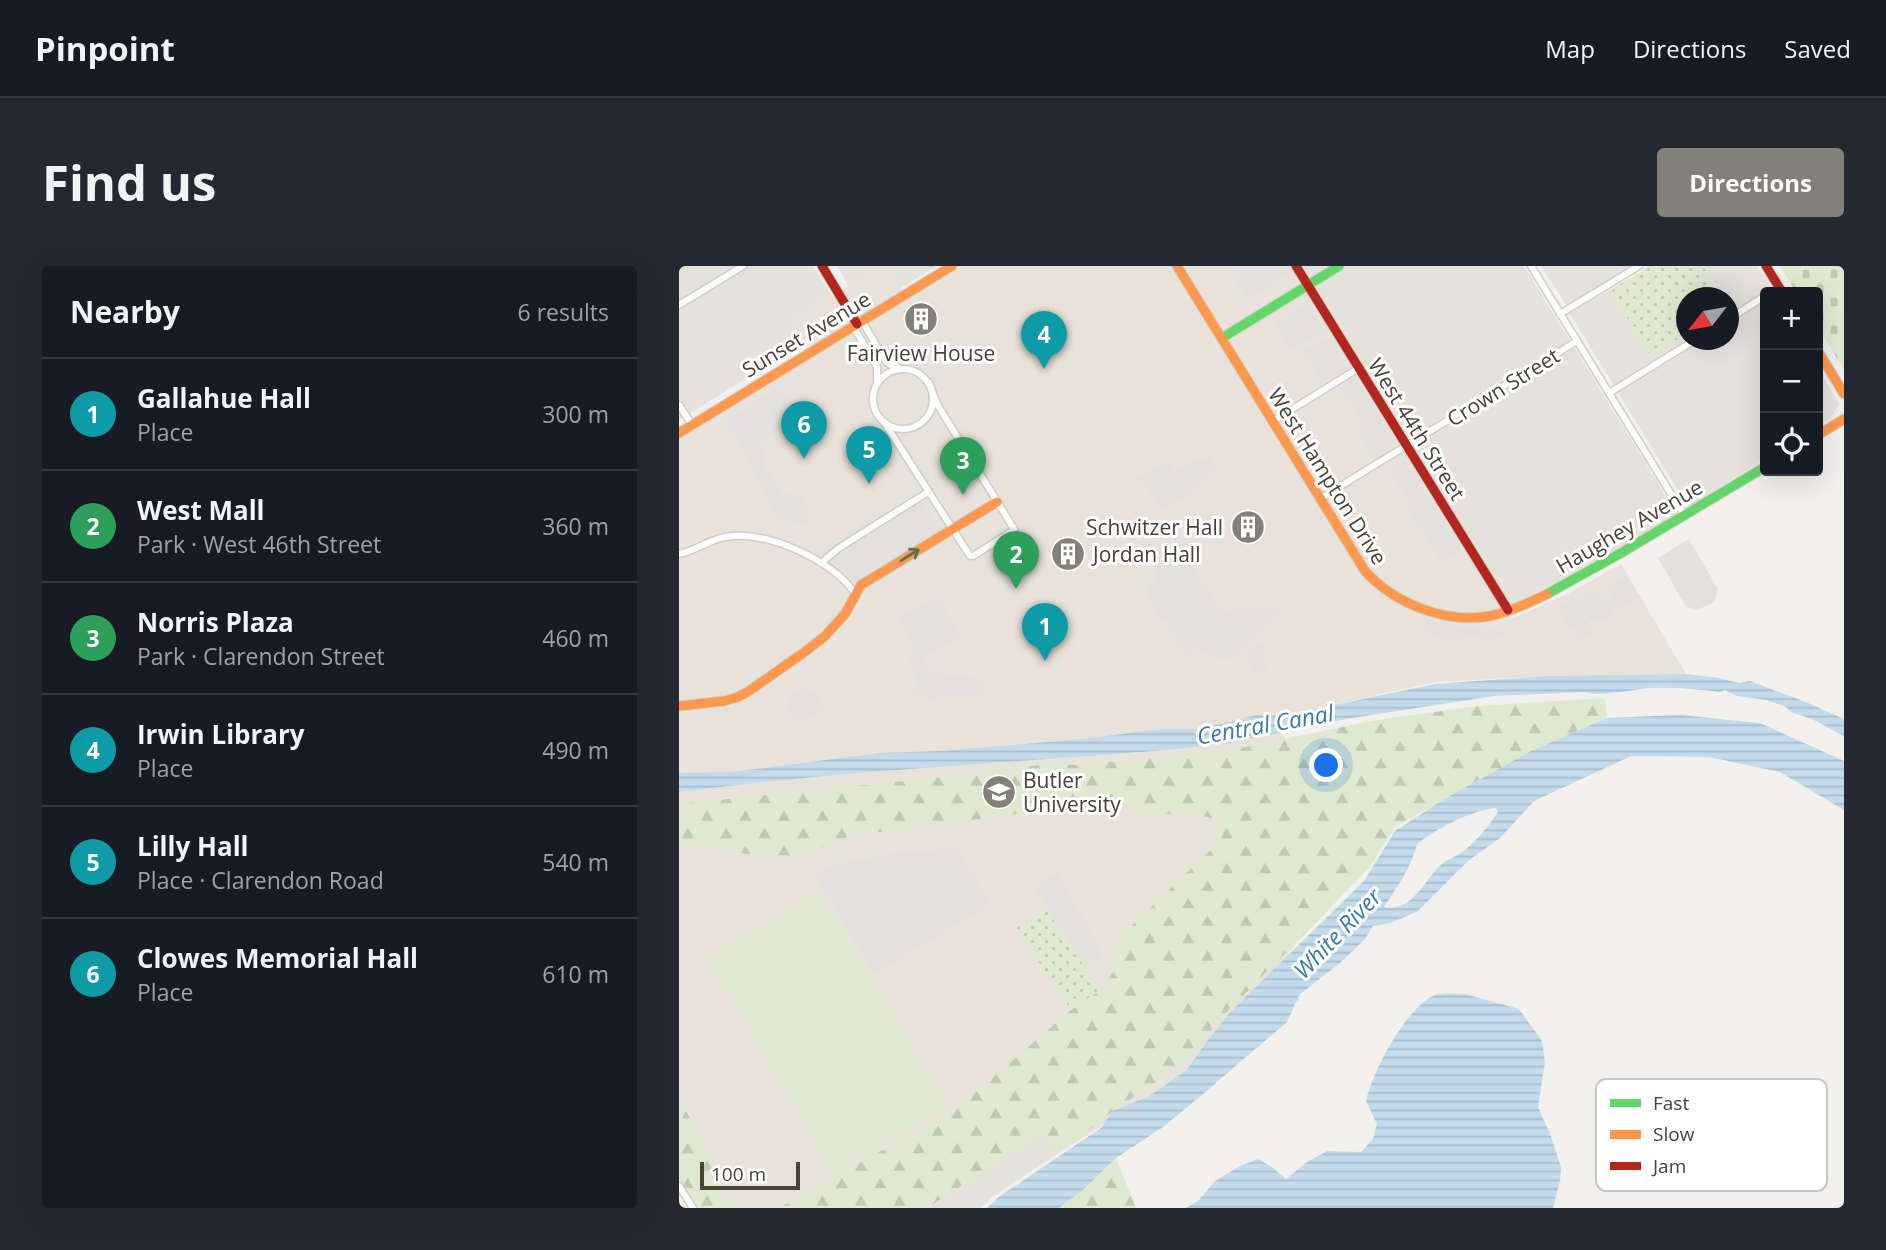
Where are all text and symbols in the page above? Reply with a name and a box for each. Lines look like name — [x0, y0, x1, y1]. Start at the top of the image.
text: Pinpoint — [35, 26, 175, 71]
text: Map — [1545, 32, 1595, 65]
text: Directions — [1633, 32, 1746, 65]
text: Saved — [1784, 32, 1851, 65]
button: Directions — [1657, 148, 1844, 217]
text: Find us — [42, 149, 216, 215]
street label: Sunset Avenue — [737, 285, 875, 383]
north arrow — [1676, 287, 1739, 350]
map controls — [1760, 287, 1823, 476]
button: + — [1760, 287, 1823, 350]
text: Nearby — [70, 291, 180, 332]
text: 6 results — [518, 296, 609, 328]
building icon: Fairview House — [902, 300, 940, 338]
pin: 4 — [1021, 311, 1067, 369]
place label: Fairview House — [847, 339, 995, 367]
street label: Crown Street — [1441, 341, 1565, 433]
button: − — [1760, 350, 1823, 413]
street label: West 44th Street — [1362, 353, 1472, 505]
text: Gallahue Hall — [137, 380, 311, 416]
street label: West Hampton Drive — [1262, 382, 1394, 570]
text: 1 — [86, 398, 100, 430]
text: 300 m — [542, 398, 609, 430]
pin: 6 — [781, 401, 827, 459]
button: locate — [1760, 413, 1823, 476]
text: Place — [137, 416, 193, 448]
pin: 5 — [846, 426, 892, 484]
pin: 3 — [940, 437, 986, 495]
street label: Haughey Avenue — [1550, 473, 1708, 579]
text: West Mall — [137, 492, 265, 528]
building icon: Schwitzer Hall — [1229, 508, 1267, 546]
text: 2 — [86, 510, 100, 542]
text: 360 m — [542, 510, 609, 542]
place label: Schwitzer Hall — [1086, 513, 1223, 541]
text: Park · West 46th Street — [137, 528, 381, 560]
pin: 2 — [993, 531, 1039, 589]
building icon: Jordan Hall — [1049, 535, 1087, 573]
place label: Jordan Hall — [1091, 540, 1200, 568]
one-way arrow — [900, 548, 920, 562]
pin: 1 — [1022, 603, 1068, 661]
text: Norris Plaza — [137, 604, 294, 640]
text: 3 — [86, 622, 100, 654]
text: 460 m — [542, 622, 609, 654]
text: Park · Clarendon Street — [137, 640, 385, 672]
water label: Central Canal — [1194, 696, 1337, 752]
text: Irwin Library — [137, 716, 305, 752]
text: 4 — [86, 734, 100, 766]
text: 490 m — [542, 734, 609, 766]
your location — [1309, 748, 1343, 782]
text: Place — [137, 752, 193, 784]
place label: Butler University — [1023, 766, 1121, 818]
school or university icon: Butler University — [980, 773, 1018, 811]
text: Lilly Hall — [137, 828, 249, 864]
text: 5 — [86, 846, 100, 878]
text: 540 m — [542, 846, 609, 878]
text: Place · Clarendon Road — [137, 864, 384, 896]
water label: White River — [1286, 880, 1389, 985]
text: Clowes Memorial Hall — [137, 940, 418, 976]
text: 6 — [86, 958, 100, 990]
text: 610 m — [542, 958, 609, 990]
text: Place — [137, 976, 193, 1008]
legend — [1596, 1079, 1827, 1191]
text: Fast — [1653, 1090, 1689, 1116]
text: Slow — [1653, 1121, 1695, 1147]
text: Jam — [1651, 1153, 1686, 1179]
scale bar — [700, 1159, 800, 1191]
text: 100 m — [711, 1161, 766, 1187]

